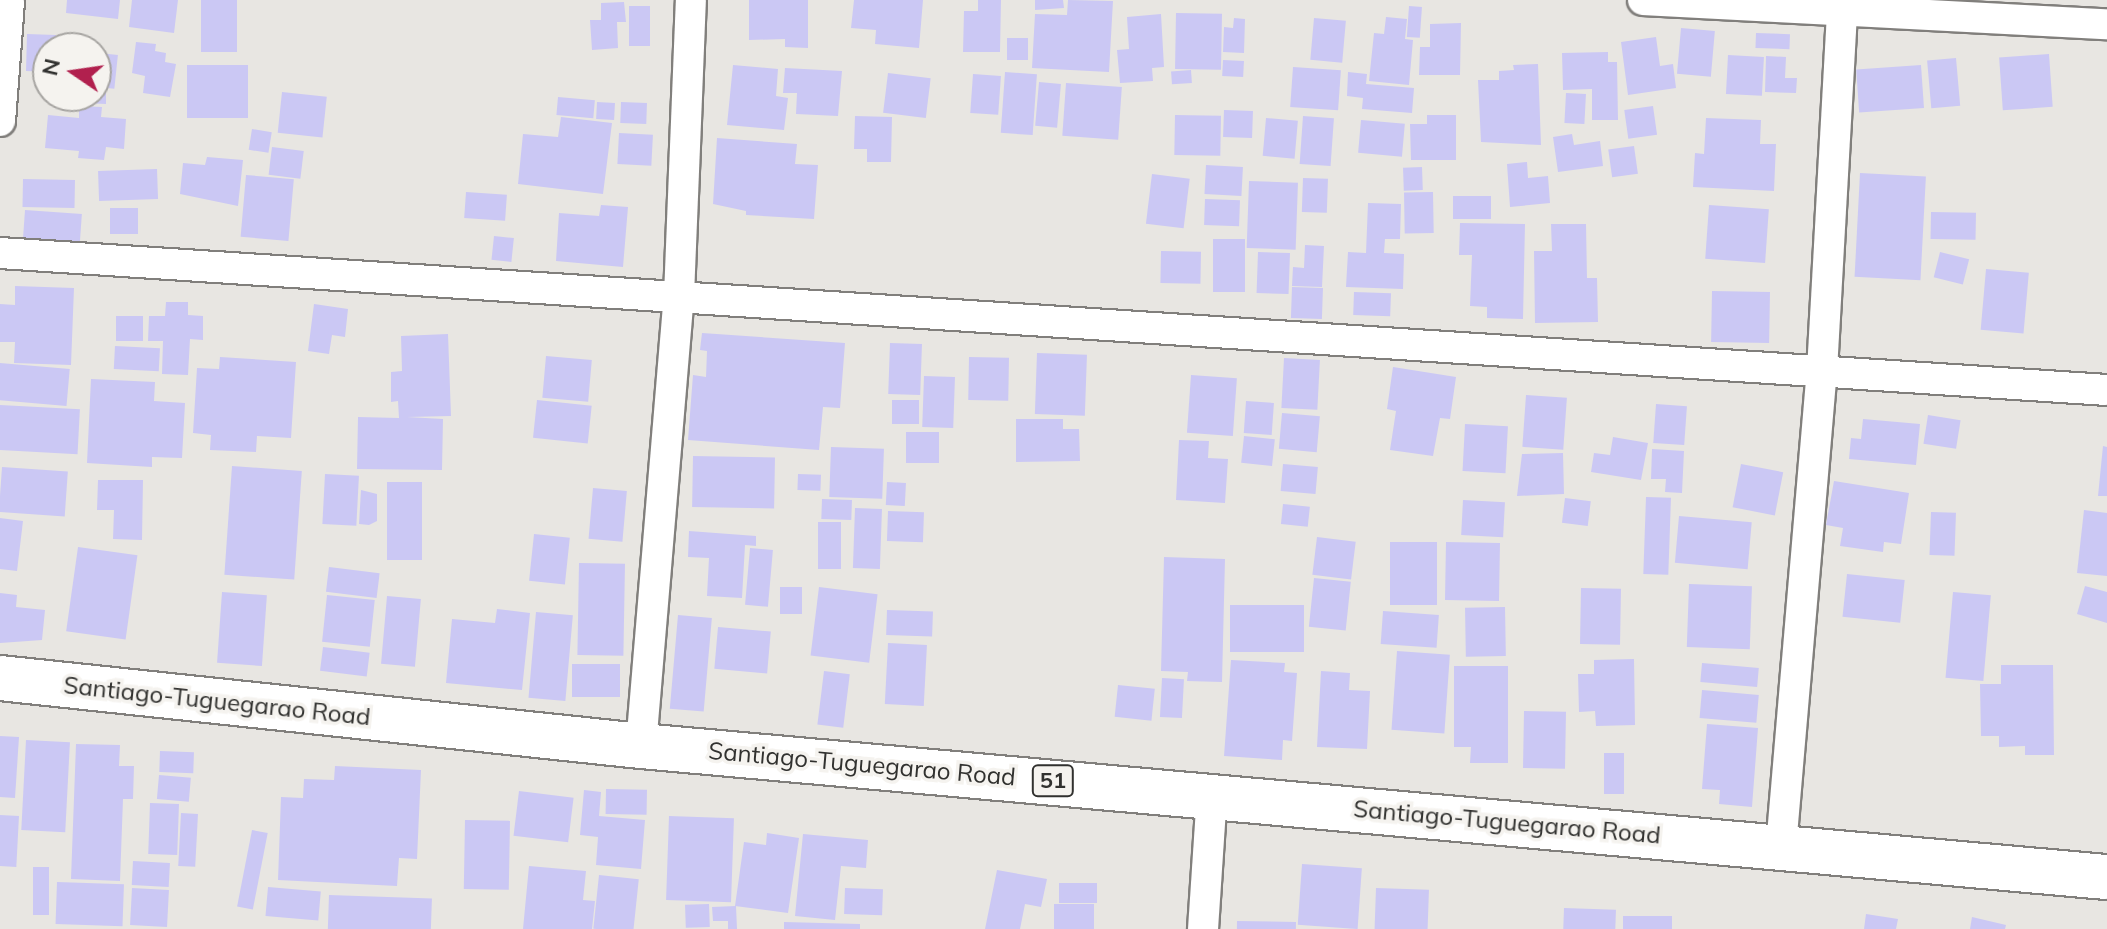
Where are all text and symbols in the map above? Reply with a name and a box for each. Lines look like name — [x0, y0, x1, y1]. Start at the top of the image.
north arrow — [32, 32, 112, 112]
text: N — [35, 56, 66, 78]
street label: Santiago-Tuguegarao Road — [62, 671, 372, 731]
street label: Santiago-Tuguegarao Road — [707, 736, 1017, 792]
road number: 51 — [1031, 763, 1075, 799]
street label: Santiago-Tuguegarao Road — [1352, 794, 1662, 850]

